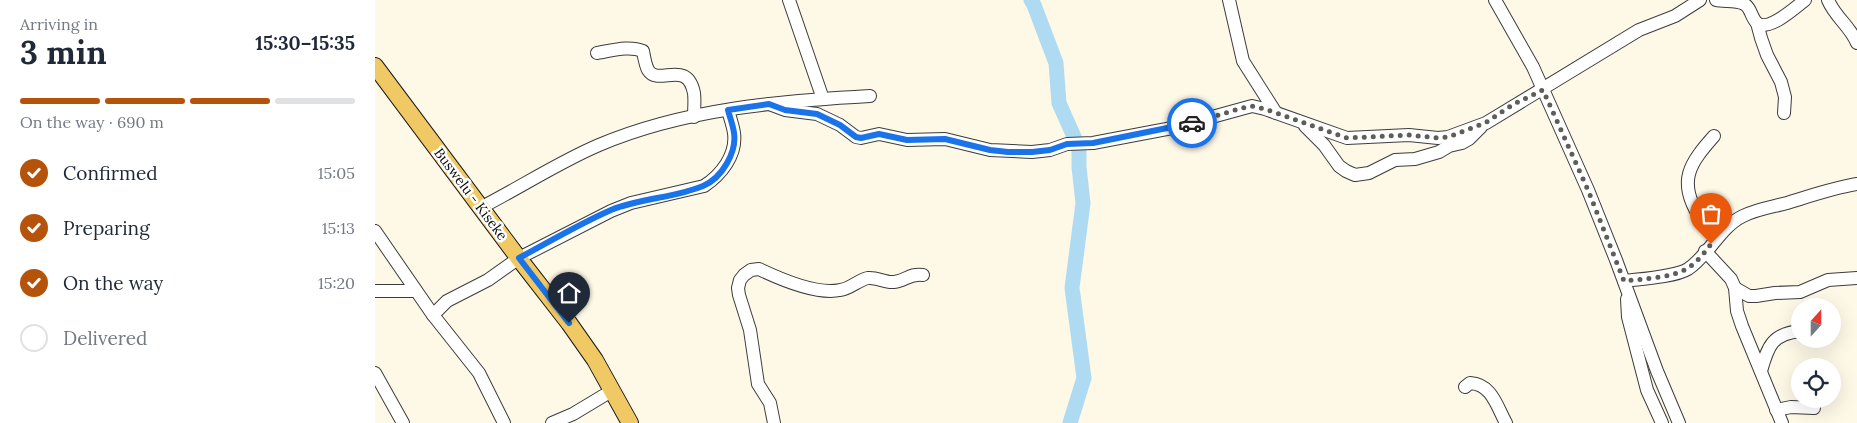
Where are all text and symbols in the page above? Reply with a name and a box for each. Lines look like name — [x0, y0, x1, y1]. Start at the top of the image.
text: Arriving in — [20, 14, 98, 34]
text: 15:30–15:35 — [255, 31, 355, 55]
text: 3 min — [20, 32, 107, 73]
courier — [1167, 98, 1217, 148]
icon: car — [1178, 109, 1206, 137]
text: On the way · 690 m — [20, 112, 164, 132]
street label: Buswelu - Kiseke — [430, 144, 512, 244]
icon: check — [20, 159, 48, 187]
text: Confirmed — [63, 161, 158, 185]
text: 15:05 — [318, 163, 355, 183]
pin — [1690, 193, 1732, 244]
icon: bag — [1697, 200, 1725, 228]
icon: check — [20, 214, 48, 242]
text: Preparing — [63, 216, 150, 240]
text: 15:13 — [322, 218, 355, 238]
icon: check — [20, 269, 48, 297]
text: On the way — [63, 271, 163, 295]
pin — [548, 272, 590, 323]
text: 15:20 — [318, 273, 355, 293]
icon: home — [555, 279, 583, 307]
north arrow — [1791, 298, 1841, 348]
map controls — [1791, 298, 1841, 408]
text: Delivered — [63, 326, 147, 350]
button: locate — [1791, 358, 1841, 408]

